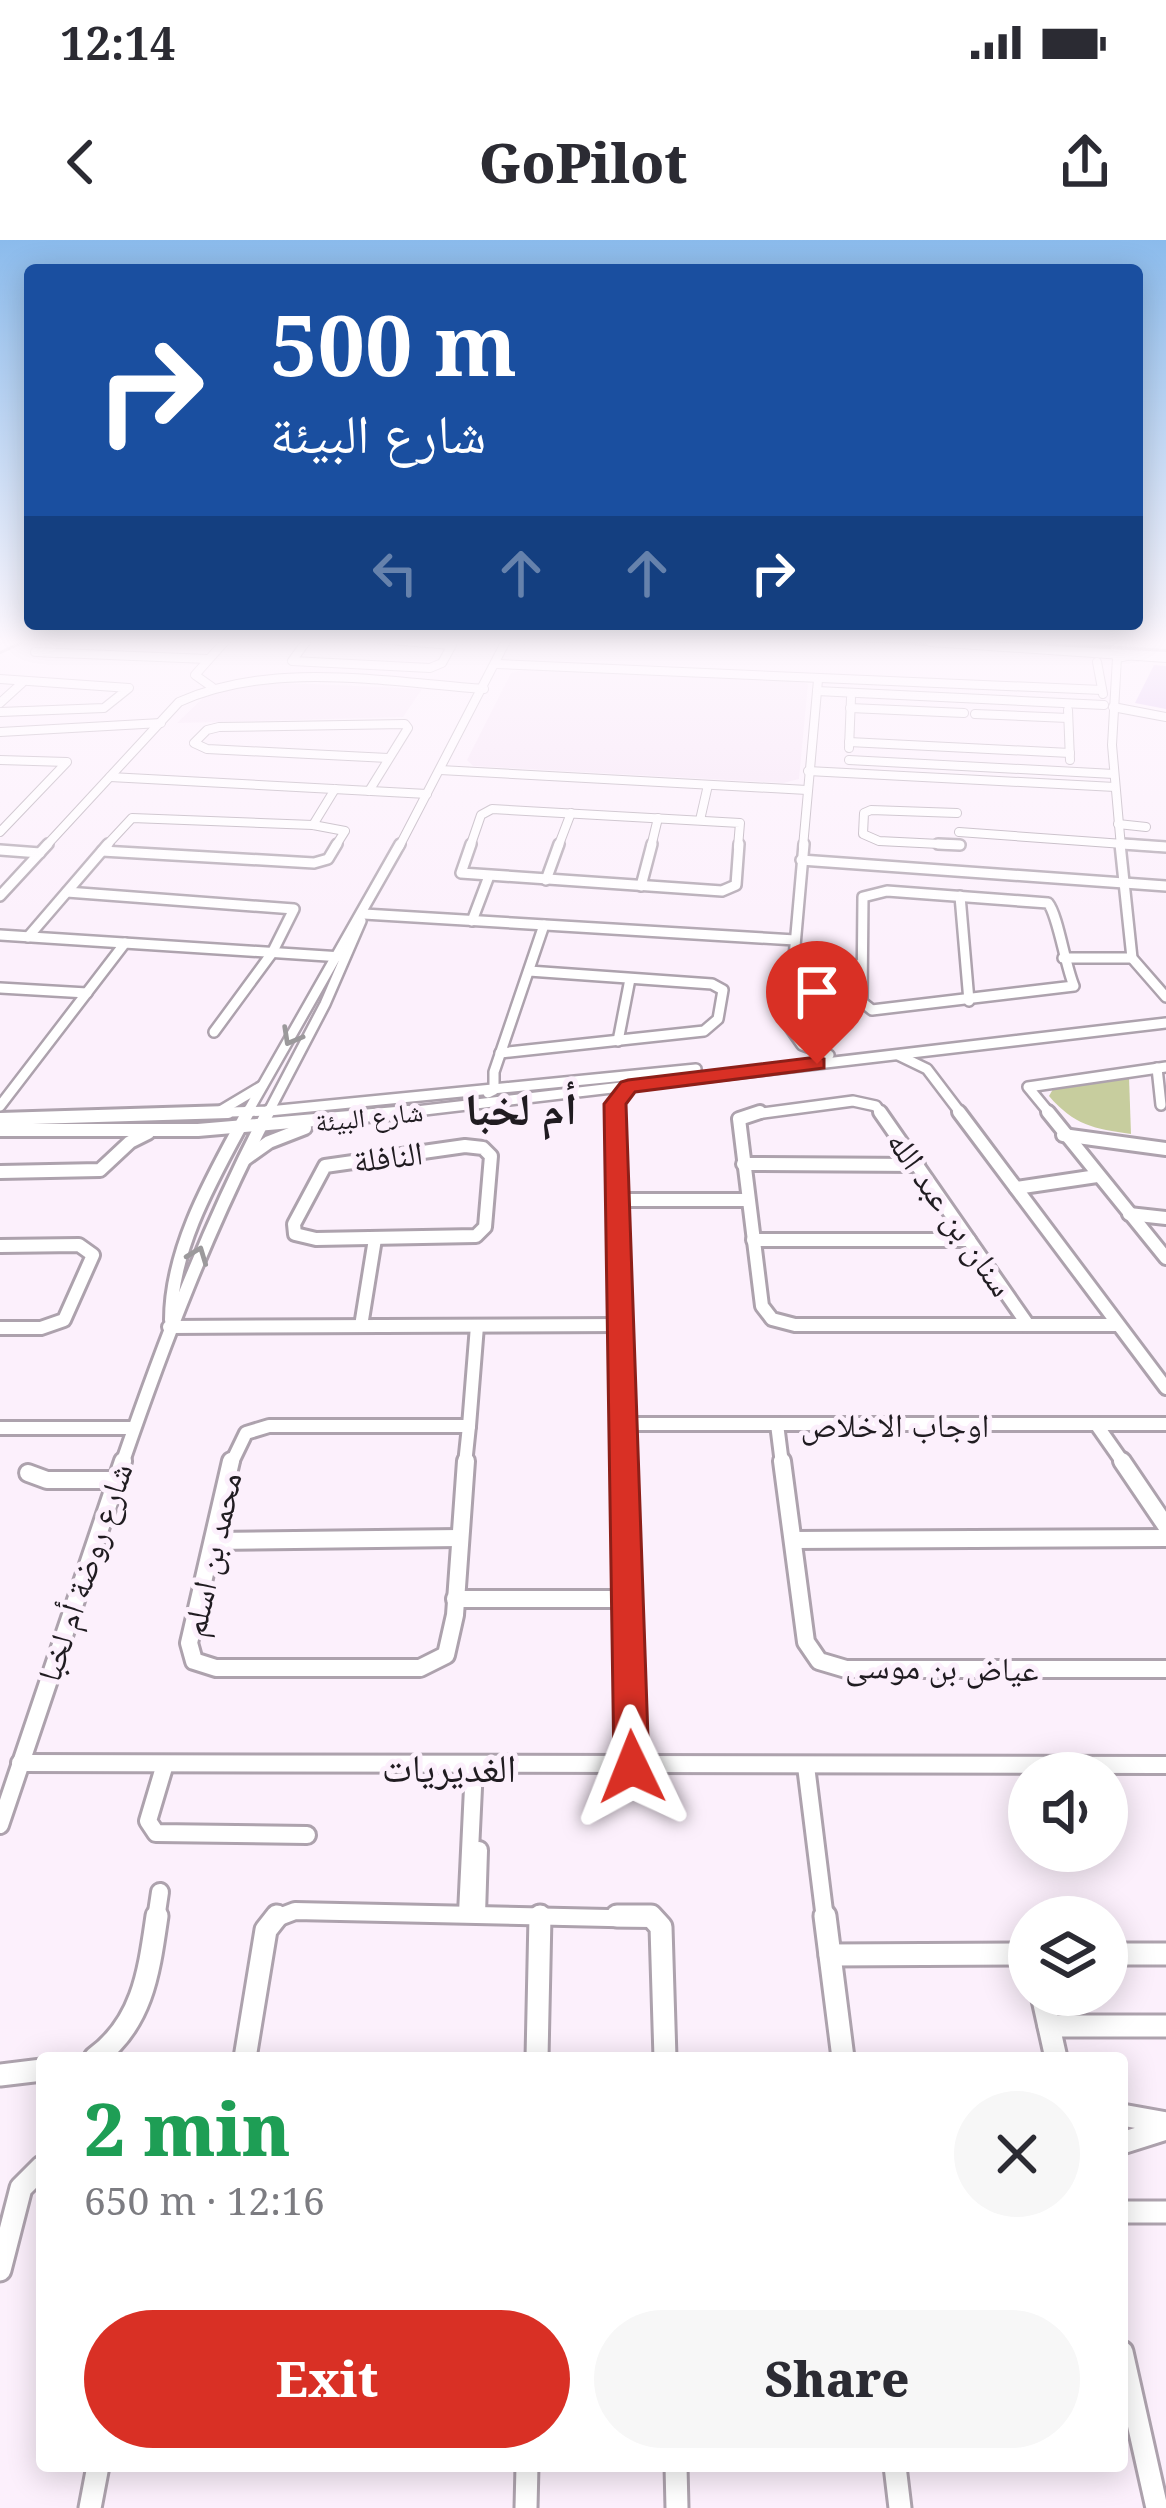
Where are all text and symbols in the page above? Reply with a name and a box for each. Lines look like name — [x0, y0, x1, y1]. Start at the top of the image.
text: 12:14 — [60, 12, 175, 73]
text: GoPilot — [479, 125, 687, 199]
icon: back — [48, 129, 114, 195]
icon: share — [1052, 129, 1118, 195]
text: 500 m — [270, 286, 517, 401]
icon: right — [72, 312, 228, 468]
text: شارع البيئة — [270, 395, 486, 469]
icon: left — [362, 540, 428, 606]
icon: ahead — [488, 540, 554, 606]
icon: ahead — [614, 540, 680, 606]
icon: right — [740, 540, 806, 606]
pin — [766, 941, 868, 1064]
icon: arrive — [784, 959, 850, 1025]
one-way arrow — [282, 1024, 305, 1046]
district label: أم لخبا — [465, 1077, 577, 1140]
street label: شارع البيئة — [313, 1092, 425, 1140]
street label: سنان بن عبد الله — [877, 1121, 1025, 1305]
street label: النافلة — [351, 1129, 425, 1183]
one-way arrow — [184, 1246, 209, 1267]
street label: اوجاب الاخلاص — [801, 1402, 989, 1447]
street label: شارع روضة أم لخبا — [26, 1457, 142, 1687]
street label: محمد بن اسلم — [170, 1468, 253, 1641]
street label: عياض بن موسى — [845, 1643, 1039, 1691]
position arrow — [569, 1704, 695, 1830]
street label: الغديريات — [382, 1740, 516, 1793]
map controls — [1008, 1752, 1128, 2016]
button: sound — [1008, 1752, 1128, 1872]
button: layers — [1008, 1896, 1128, 2016]
text: 2 min — [84, 2079, 291, 2177]
button: close — [954, 2091, 1080, 2217]
text: 650 m · 12:16 — [84, 2173, 325, 2226]
button: Exit — [84, 2310, 570, 2448]
button: Share — [594, 2310, 1080, 2448]

